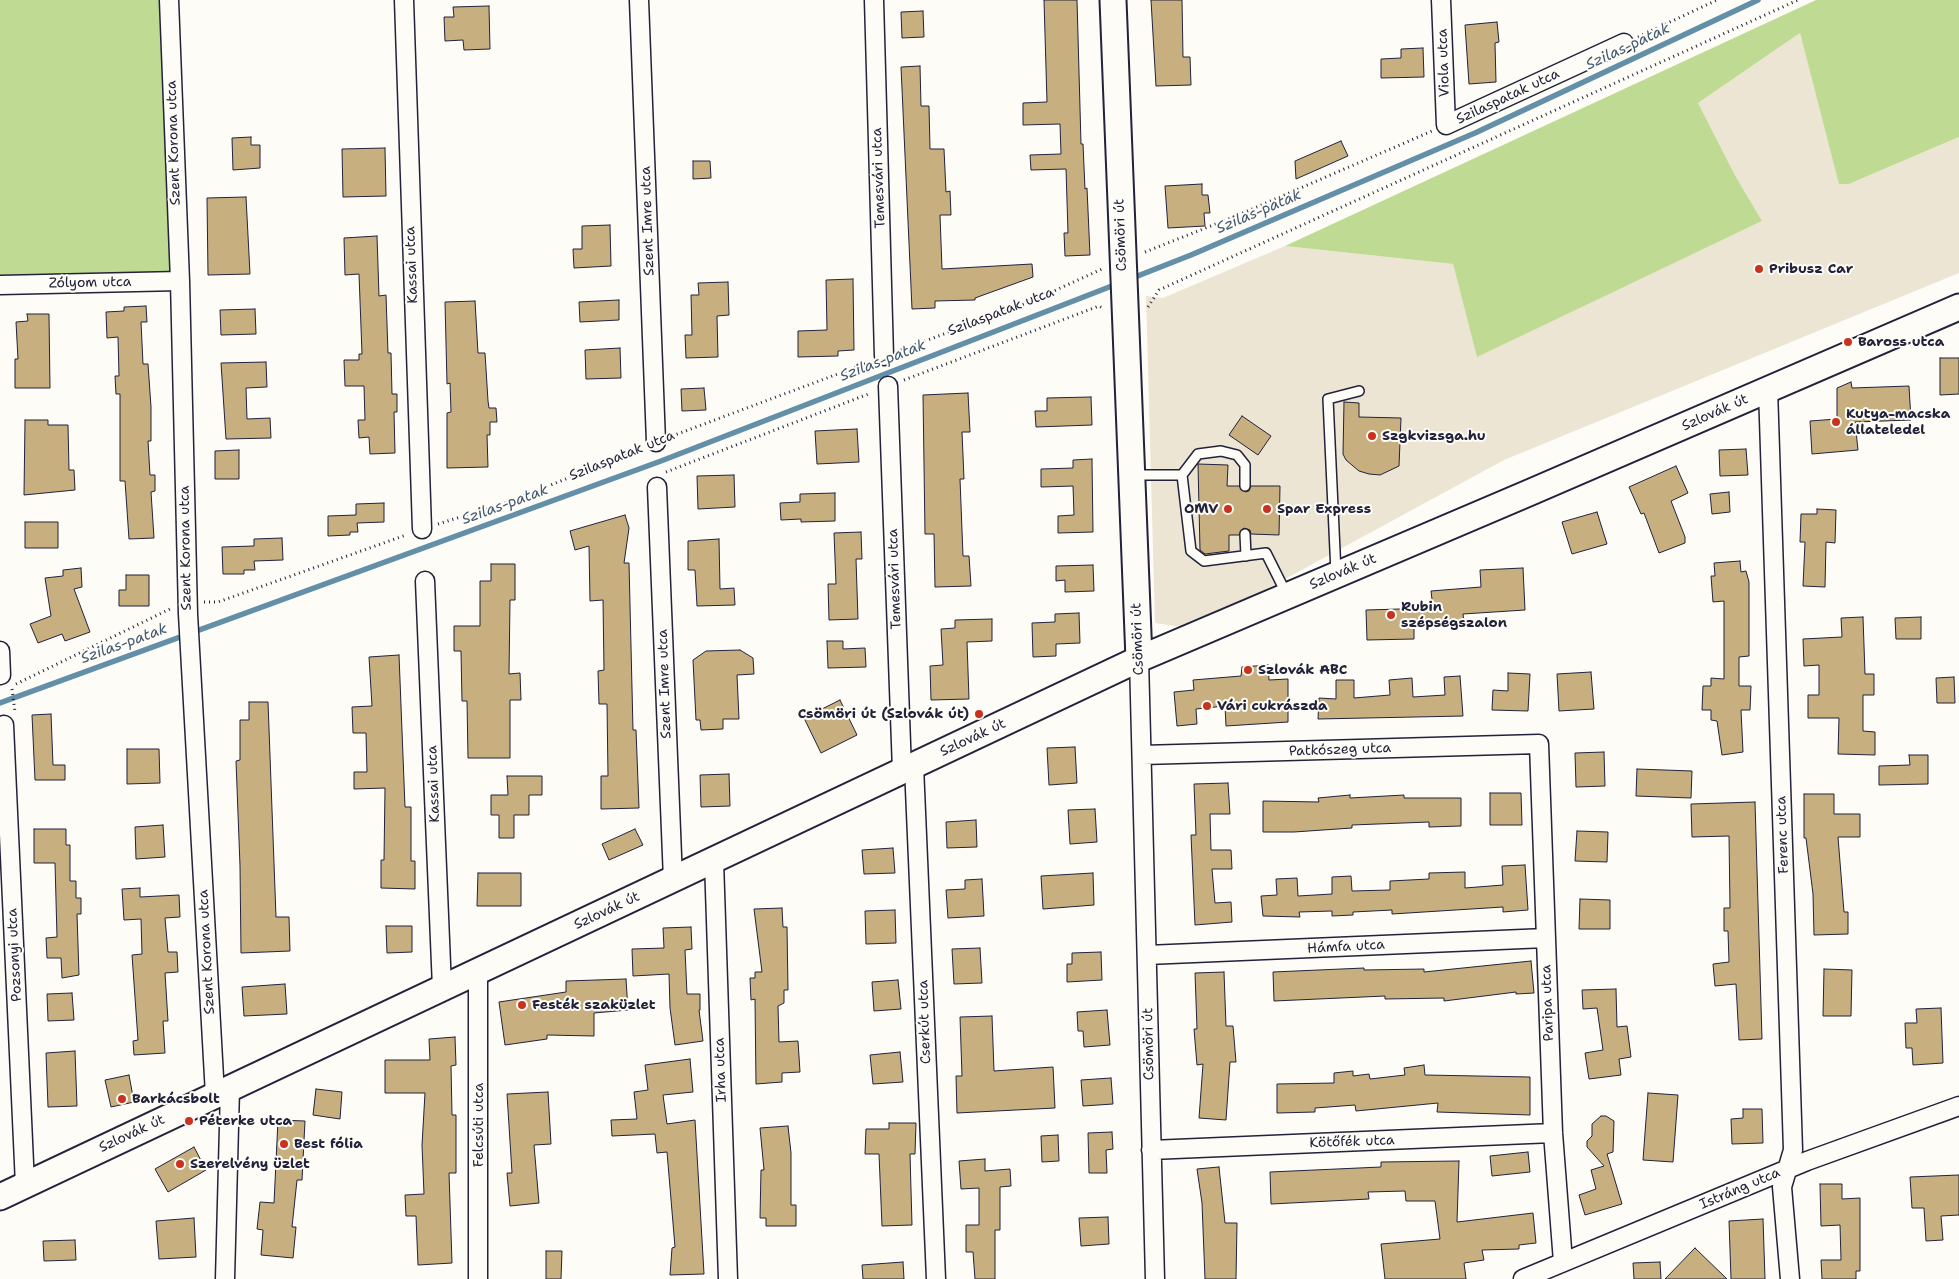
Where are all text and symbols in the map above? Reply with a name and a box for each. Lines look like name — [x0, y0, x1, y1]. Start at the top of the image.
water label: Szilas-patak — [1583, 20, 1673, 74]
street label: Viola utca — [1434, 28, 1454, 98]
street label: Szilaspatak utca — [1454, 66, 1562, 128]
street label: Szent Korona utca — [163, 80, 185, 206]
street label: Temesvári utca — [869, 127, 889, 229]
street label: Szent Imre utca — [638, 166, 658, 276]
water label: Szilas-patak — [1214, 186, 1304, 238]
street label: Csömöri út — [1111, 198, 1131, 272]
street label: Kassai utca — [402, 226, 422, 304]
place label: Pribusz Car — [1769, 261, 1853, 277]
marker: Pribusz Car — [1753, 263, 1765, 275]
street label: Zólyom utca — [48, 274, 132, 292]
street label: Szilaspatak utca — [946, 284, 1056, 340]
place label: Baross utca — [1858, 334, 1944, 350]
water label: Szilas-patak — [837, 336, 929, 386]
marker: Baross utca — [1842, 336, 1854, 348]
street label: Szlovák út — [1679, 391, 1751, 435]
place label: Kutya-macska állateledel — [1846, 406, 1950, 438]
marker: Kutya-macska állateledel — [1830, 416, 1842, 428]
street label: Szilaspatak utca — [567, 427, 677, 485]
place label: Szgkvizsga.hu — [1382, 428, 1486, 444]
marker: Szgkvizsga.hu — [1366, 430, 1378, 442]
water label: Szilas-patak — [459, 481, 551, 529]
street label: Szent Korona utca — [177, 485, 195, 611]
place label: OMV — [1184, 501, 1218, 517]
place label: Spar Express — [1277, 501, 1371, 517]
marker: OMV — [1222, 503, 1234, 515]
marker: Spar Express — [1261, 503, 1273, 515]
street label: Temesvári utca — [885, 528, 905, 630]
street label: Szlovák út — [1307, 550, 1379, 594]
place label: Rubin szépségszalon — [1401, 599, 1507, 632]
street label: Csömöri út — [1128, 602, 1148, 676]
marker: Rubin szépségszalon — [1385, 609, 1397, 621]
water label: Szilas-patak — [78, 620, 170, 668]
street label: Szent Imre utca — [655, 629, 675, 739]
place label: Szlovák ABC — [1258, 662, 1347, 678]
marker: Szlovák ABC — [1242, 664, 1254, 676]
place label: Vári cukrászda — [1217, 698, 1328, 714]
marker: Vári cukrászda — [1201, 700, 1213, 712]
place label: Csömöri út (Szlovák út) — [798, 706, 969, 722]
marker: Csömöri út (Szlovák út) — [973, 708, 985, 720]
street label: Szlovák út — [937, 715, 1009, 761]
street label: Patkószeg utca — [1289, 740, 1391, 760]
street label: Kassai utca — [424, 745, 444, 823]
street label: Ferenc utca — [1773, 796, 1793, 874]
street label: Szlovák út — [571, 888, 643, 934]
street label: Szent Korona utca — [195, 889, 219, 1015]
street label: Pozsonyi utca — [4, 908, 26, 1002]
street label: Hámfa utca — [1307, 937, 1385, 957]
street label: Paripa utca — [1538, 964, 1558, 1042]
street label: Cserkút utca — [915, 980, 935, 1064]
place label: Festék szaküzlet — [532, 997, 656, 1013]
marker: Festék szaküzlet — [516, 999, 528, 1011]
street label: Csömöri út — [1140, 1007, 1158, 1081]
street label: Irha utca — [711, 1037, 731, 1103]
street label: Felcsúti utca — [471, 1083, 487, 1167]
place label: Barkácsbolt — [132, 1091, 220, 1107]
marker: Barkácsbolt — [116, 1093, 128, 1105]
street label: Szlovák út — [96, 1111, 168, 1157]
place label: Péterke utca — [199, 1113, 292, 1129]
marker: Péterke utca — [183, 1115, 195, 1127]
street label: Kötőfék utca — [1309, 1132, 1395, 1152]
place label: Best fólia — [294, 1136, 363, 1152]
marker: Best fólia — [278, 1138, 290, 1150]
place label: Szerelvény üzlet — [190, 1156, 310, 1172]
marker: Szerelvény üzlet — [174, 1158, 186, 1170]
street label: Istráng utca — [1697, 1165, 1783, 1213]

